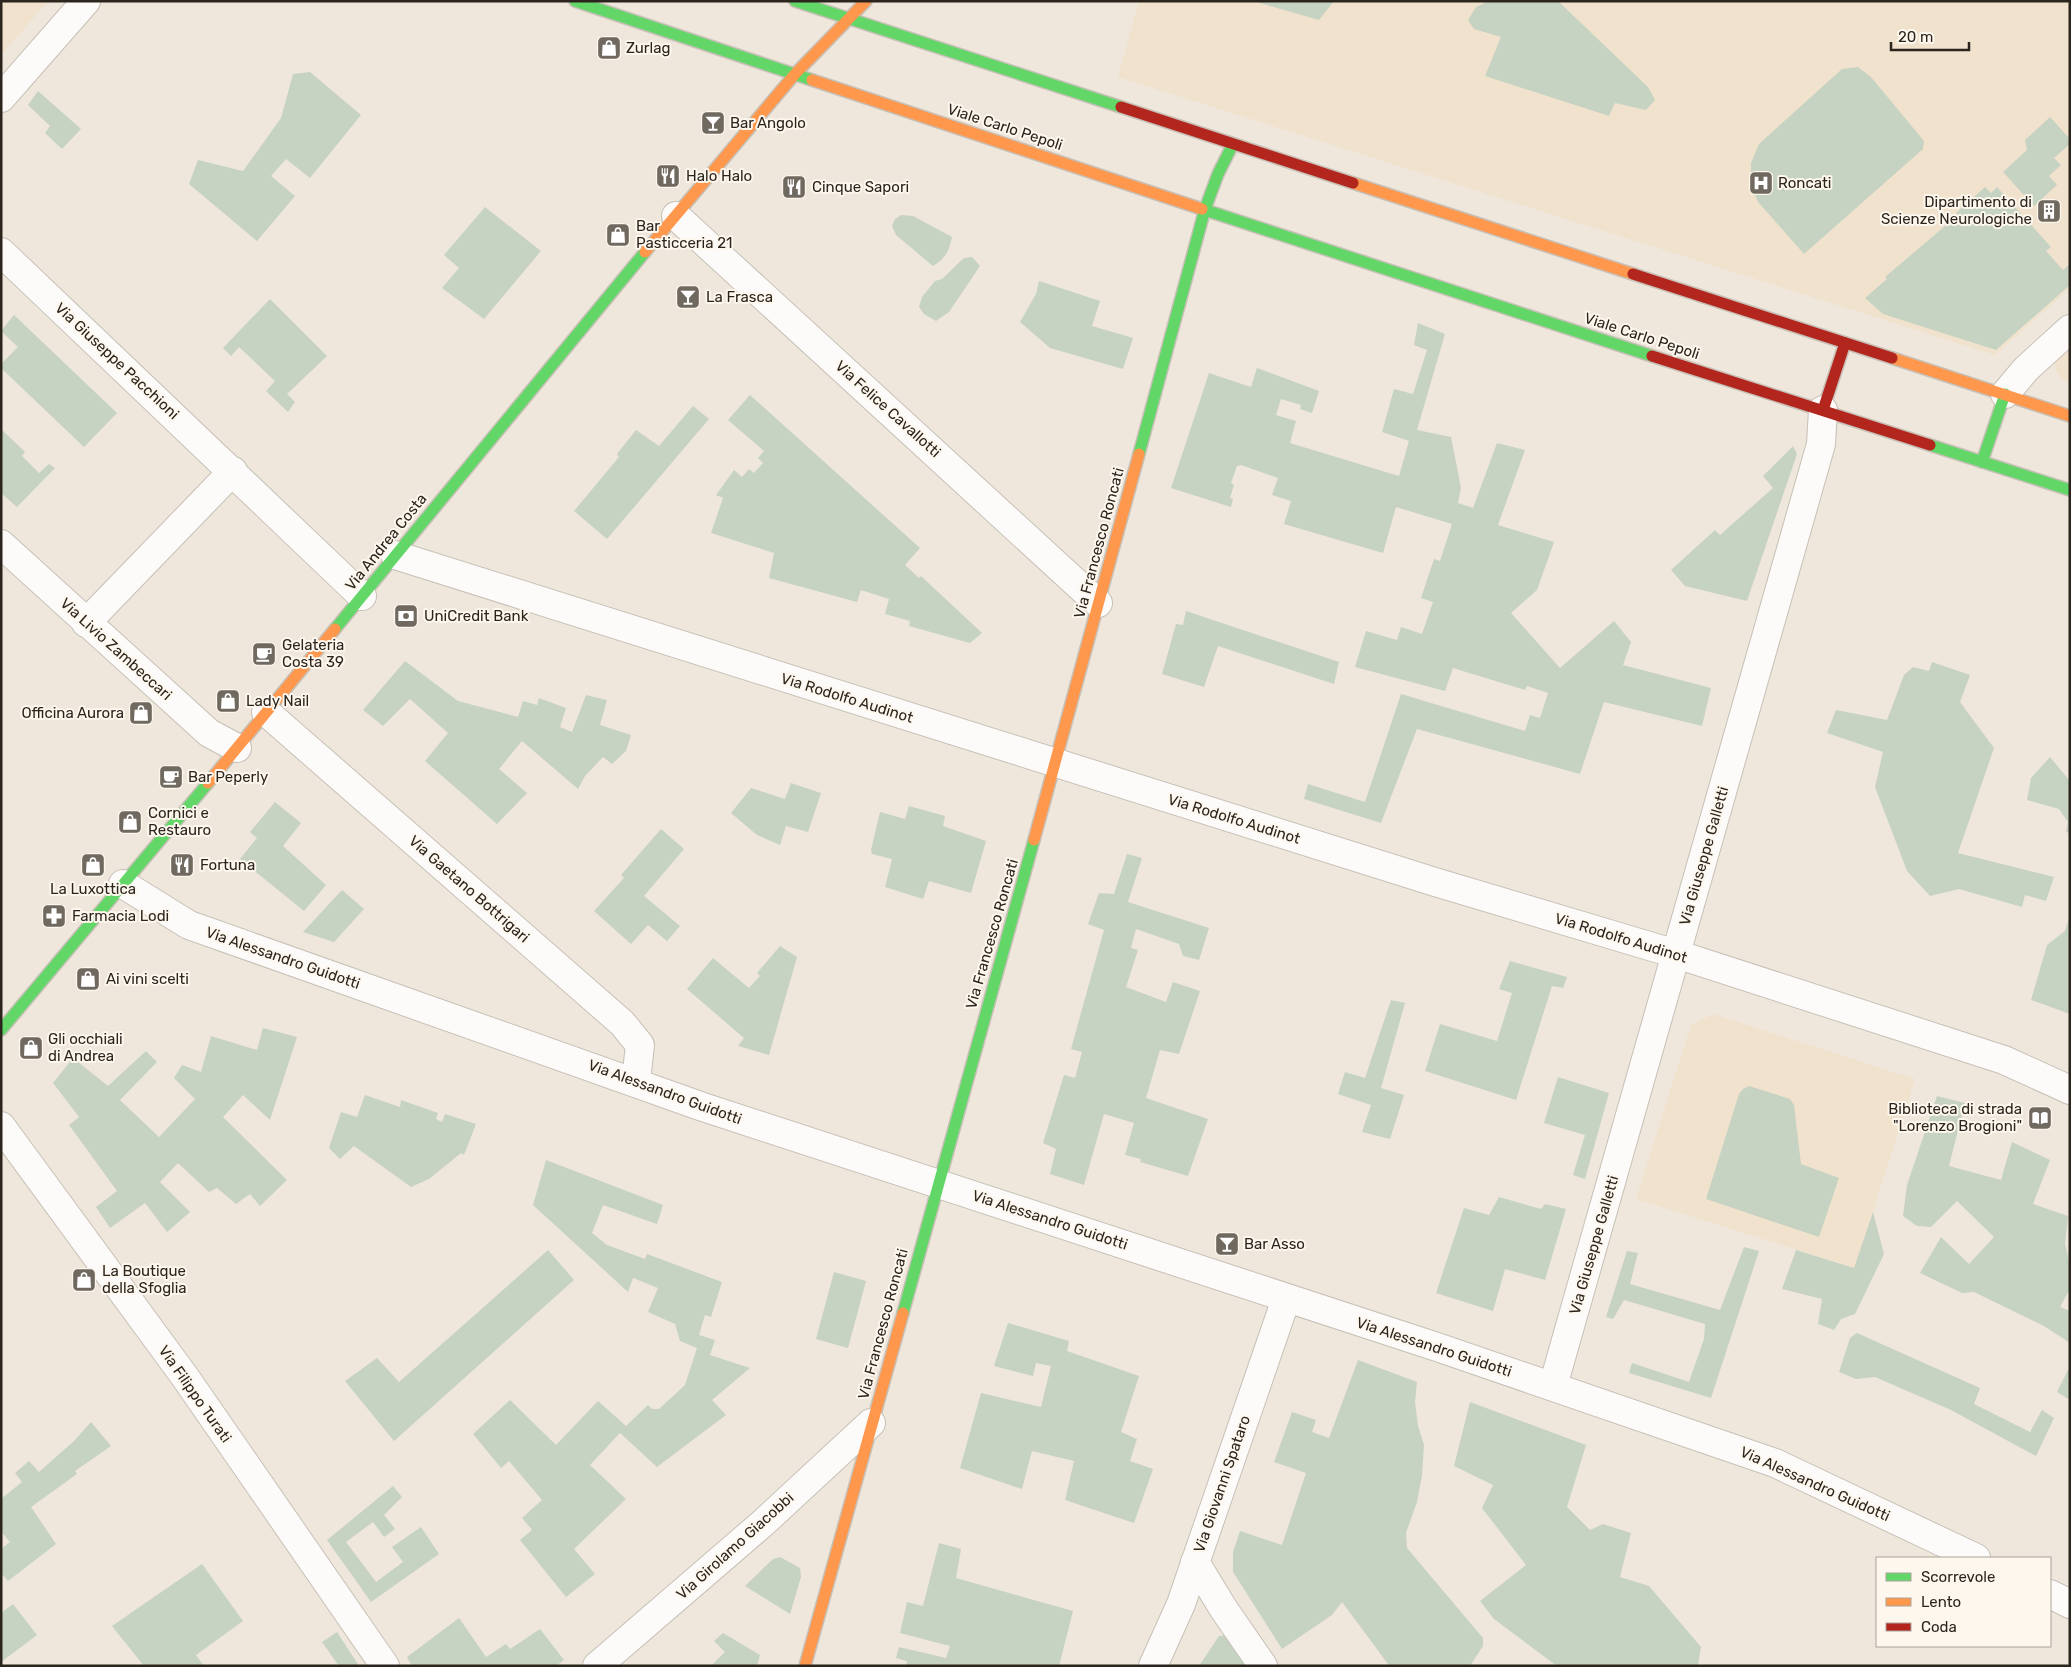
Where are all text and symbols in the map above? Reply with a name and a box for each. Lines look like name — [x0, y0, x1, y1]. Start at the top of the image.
scale bar — [1891, 20, 1968, 52]
text: 20 m — [1898, 28, 1933, 46]
shop icon: Zurlag — [596, 35, 622, 61]
place label: Zurlag — [626, 39, 670, 57]
street label: Viale Carlo Pepoli — [945, 100, 1065, 154]
bar icon: Bar Angolo — [700, 110, 726, 136]
place label: Bar Angolo — [730, 114, 806, 132]
restaurant icon: Halo Halo — [655, 163, 681, 189]
place label: Halo Halo — [686, 167, 752, 185]
hospital icon: Roncati — [1748, 170, 1774, 196]
restaurant icon: Cinque Sapori — [781, 174, 807, 200]
place label: Roncati — [1778, 174, 1831, 192]
place label: Cinque Sapori — [812, 178, 909, 196]
place label: Dipartimento di Scienze Neurologiche — [1881, 193, 2032, 228]
building icon: Dipartimento di Scienze Neurologiche — [2036, 198, 2062, 224]
place label: Bar Pasticceria 21 — [636, 217, 732, 252]
shop icon: Bar Pasticceria 21 — [605, 222, 631, 248]
bar icon: La Frasca — [675, 284, 701, 310]
place label: La Frasca — [706, 288, 773, 306]
street label: Via Giuseppe Pacchioni — [51, 299, 183, 423]
street label: Viale Carlo Pepoli — [1582, 309, 1702, 363]
street label: Via Felice Cavallotti — [832, 357, 944, 461]
street label: Via Francesco Roncati — [1070, 466, 1128, 620]
street label: Via Andrea Costa — [341, 490, 431, 594]
street label: Via Livio Zambeccari — [57, 594, 175, 704]
bank icon: UniCredit Bank — [393, 603, 419, 629]
place label: UniCredit Bank — [424, 607, 529, 625]
place label: Gelateria Costa 39 — [282, 636, 344, 671]
cafe icon: Gelateria Costa 39 — [251, 641, 277, 667]
street label: Via Rodolfo Audinot — [779, 669, 915, 727]
shop icon: Lady Nail — [215, 688, 241, 714]
place label: Lady Nail — [246, 692, 309, 710]
shop icon: Officina Aurora — [128, 700, 154, 726]
place label: Officina Aurora — [21, 704, 124, 722]
cafe icon: Bar Peperly — [158, 764, 184, 790]
place label: Bar Peperly — [188, 768, 268, 786]
street label: Via Giuseppe Galletti — [1676, 784, 1732, 928]
street label: Via Rodolfo Audinot — [1166, 790, 1302, 848]
place label: Cornici e Restauro — [148, 804, 211, 839]
shop icon: Cornici e Restauro — [117, 809, 143, 835]
street label: Via Gaetano Bottrigari — [405, 832, 533, 946]
shop icon: La Luxottica — [80, 852, 106, 878]
restaurant icon: Fortuna — [169, 852, 195, 878]
place label: Fortuna — [200, 856, 255, 874]
street label: Via Francesco Roncati — [962, 857, 1022, 1011]
place label: La Luxottica — [50, 880, 136, 898]
pharmacy icon: Farmacia Lodi — [41, 903, 67, 929]
place label: Farmacia Lodi — [72, 907, 169, 925]
street label: Via Rodolfo Audinot — [1553, 909, 1689, 967]
street label: Via Alessandro Guidotti — [203, 923, 363, 993]
shop icon: Ai vini scelti — [75, 966, 101, 992]
place label: Ai vini scelti — [106, 970, 189, 988]
place label: Gli occhiali di Andrea — [48, 1030, 123, 1065]
shop icon: Gli occhiali di Andrea — [18, 1035, 44, 1061]
street label: Via Alessandro Guidotti — [586, 1056, 744, 1128]
place label: Biblioteca di strada "Lorenzo Brogioni" — [1888, 1100, 2022, 1135]
library icon: Biblioteca di strada "Lorenzo Brogioni" — [2027, 1105, 2053, 1131]
street label: Via Giuseppe Galletti — [1566, 1173, 1622, 1317]
street label: Via Alessandro Guidotti — [970, 1186, 1130, 1254]
bar icon: Bar Asso — [1214, 1231, 1240, 1257]
place label: Bar Asso — [1244, 1235, 1305, 1253]
street label: Via Francesco Roncati — [854, 1247, 912, 1401]
place label: La Boutique della Sfoglia — [102, 1262, 187, 1297]
shop icon: La Boutique della Sfoglia — [71, 1267, 97, 1293]
street label: Via Alessandro Guidotti — [1354, 1313, 1514, 1381]
street label: Via Filippo Turati — [155, 1342, 235, 1446]
street label: Via Giovanni Spataro — [1190, 1413, 1254, 1555]
street label: Via Alessandro Guidotti — [1737, 1443, 1893, 1525]
street label: Via Girolamo Giacobbi — [673, 1489, 797, 1603]
legend — [1876, 1557, 2051, 1647]
text: Scorrevole — [1921, 1568, 1995, 1586]
text: Lento — [1921, 1593, 1961, 1611]
text: Coda — [1921, 1618, 1957, 1636]

